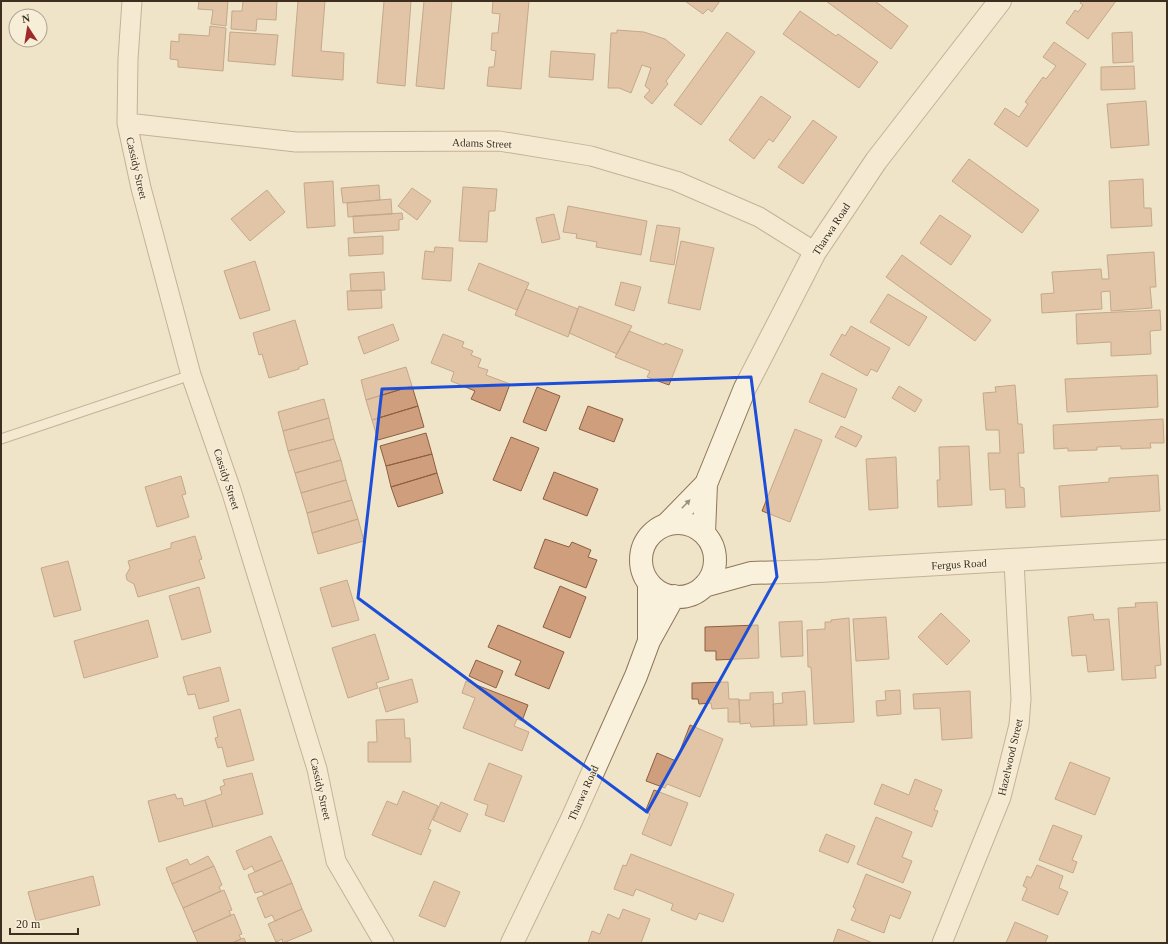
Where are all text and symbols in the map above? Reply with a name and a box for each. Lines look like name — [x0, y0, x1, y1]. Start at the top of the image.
north arrow — [8, 8, 48, 48]
text: N — [21, 12, 31, 25]
street label: Cassidy Street — [124, 136, 150, 200]
street label: Adams Street — [452, 136, 512, 150]
street label: Tharwa Road — [810, 200, 853, 257]
street label: Cassidy Street — [212, 447, 242, 511]
one-way arrow — [681, 499, 691, 509]
street label: Fergus Road — [931, 557, 988, 571]
street label: Hazelwood Street — [995, 717, 1025, 797]
street label: Cassidy Street — [308, 757, 334, 821]
street label: Tharwa Road — [565, 763, 601, 823]
scale bar — [10, 910, 78, 936]
text: 20 m — [16, 917, 41, 931]

